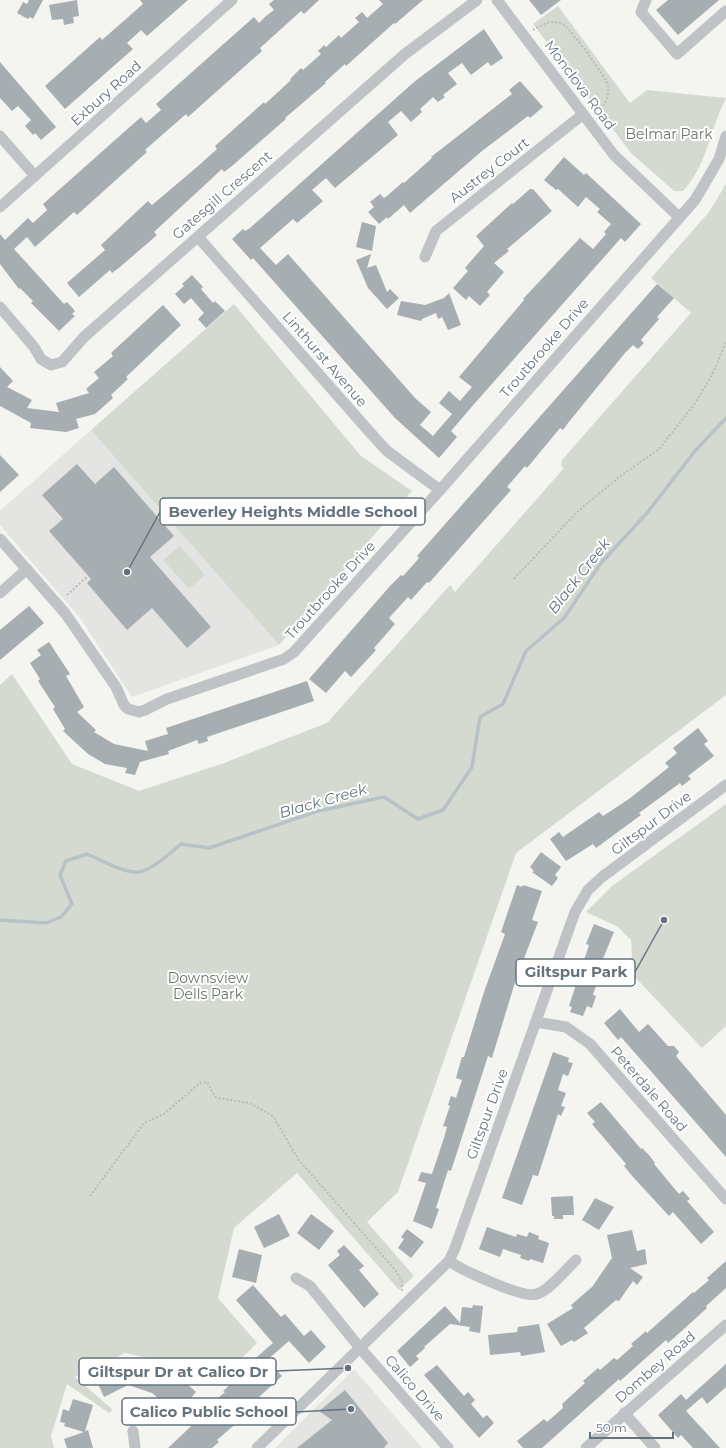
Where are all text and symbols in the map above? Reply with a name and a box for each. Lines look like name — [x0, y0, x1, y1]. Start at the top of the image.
street label: Monclova Road — [540, 37, 620, 133]
street label: Exbury Road — [67, 57, 145, 129]
park label: Belmar Park — [625, 125, 713, 143]
street label: Austrey Court — [446, 133, 533, 207]
street label: Gatesgill Crescent — [168, 147, 276, 243]
street label: Troutbrooke Drive — [496, 294, 592, 402]
street label: Linthurst Avenue — [279, 308, 371, 410]
callout: Beverley Heights Middle School — [160, 498, 425, 525]
text: Beverley Heights Middle School — [168, 502, 418, 521]
water label: Black Creek — [543, 533, 615, 617]
street label: Troutbrooke Drive — [281, 537, 379, 643]
water label: Black Creek — [277, 779, 370, 822]
street label: Giltspur Drive — [607, 787, 695, 859]
callout: Giltspur Park — [516, 959, 635, 986]
text: Giltspur Park — [525, 962, 628, 981]
park label: Downsview Dells Park — [168, 969, 249, 1003]
street label: Peterdale Road — [607, 1042, 691, 1136]
street label: Giltspur Drive — [462, 1066, 512, 1162]
street label: Dombey Road — [611, 1327, 699, 1407]
street label: Calico Drive — [381, 1351, 449, 1425]
callout: Giltspur Dr at Calico Dr — [79, 1358, 276, 1385]
text: Giltspur Dr at Calico Dr — [88, 1362, 269, 1381]
callout: Calico Public School — [122, 1398, 296, 1425]
text: Calico Public School — [130, 1402, 288, 1421]
scale bar — [590, 1414, 673, 1440]
text: 50 m — [596, 1420, 627, 1435]

